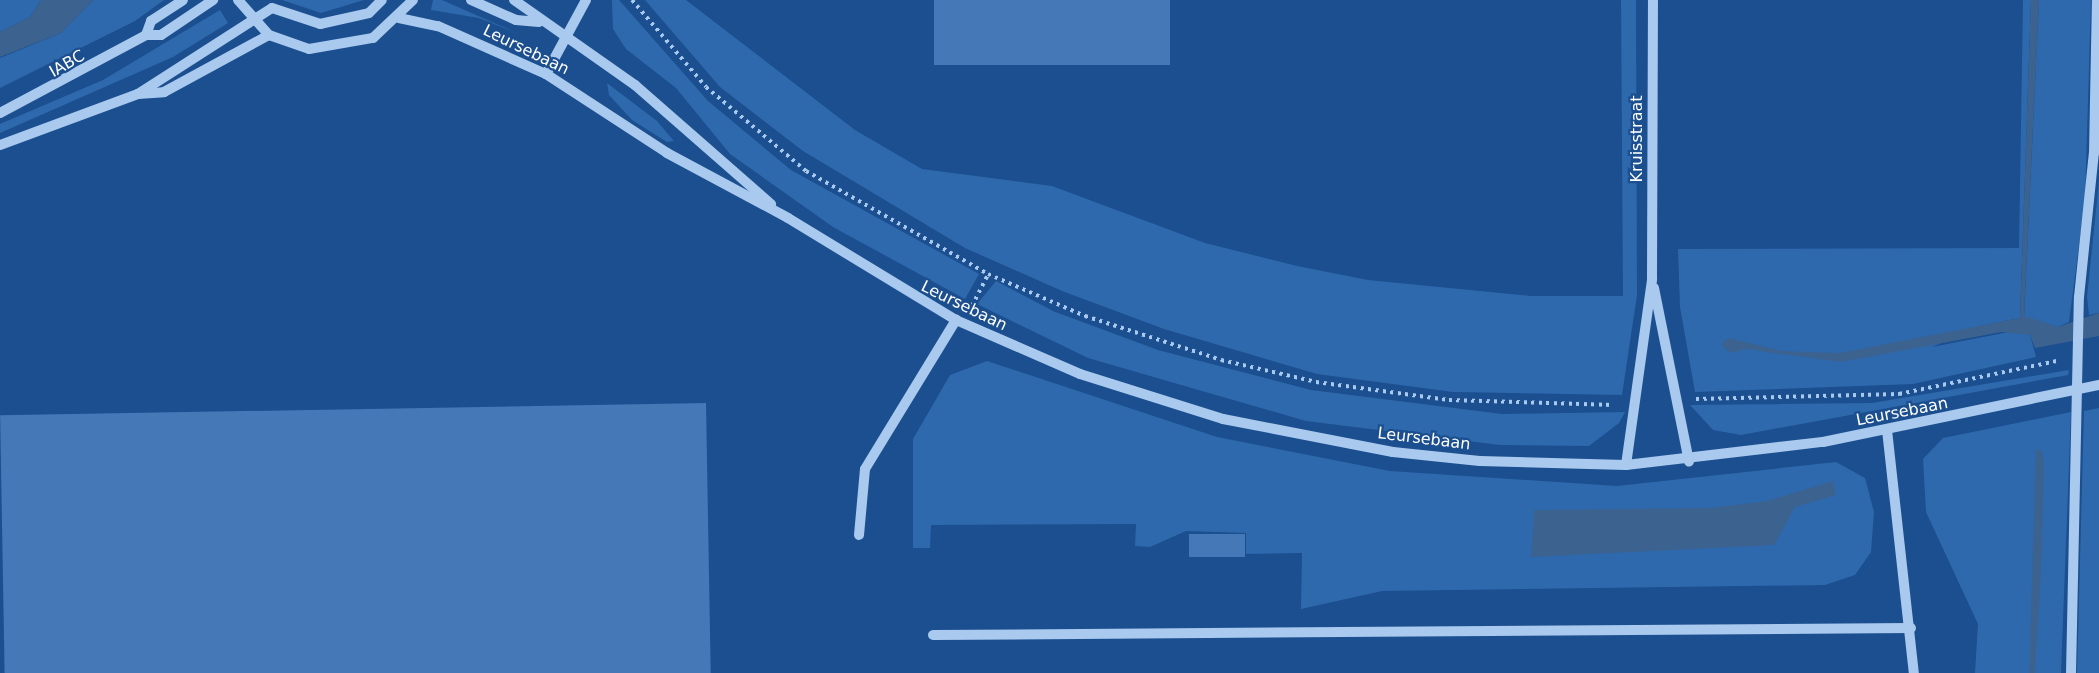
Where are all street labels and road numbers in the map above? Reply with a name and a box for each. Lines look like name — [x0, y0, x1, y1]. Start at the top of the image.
street label: Leursebaan — [480, 21, 572, 79]
street label: IABC — [46, 46, 88, 82]
street label: Kruisstraat — [1627, 95, 1647, 183]
street label: Leursebaan — [918, 277, 1010, 335]
street label: Leursebaan — [1854, 394, 1950, 430]
street label: Leursebaan — [1377, 424, 1471, 454]

